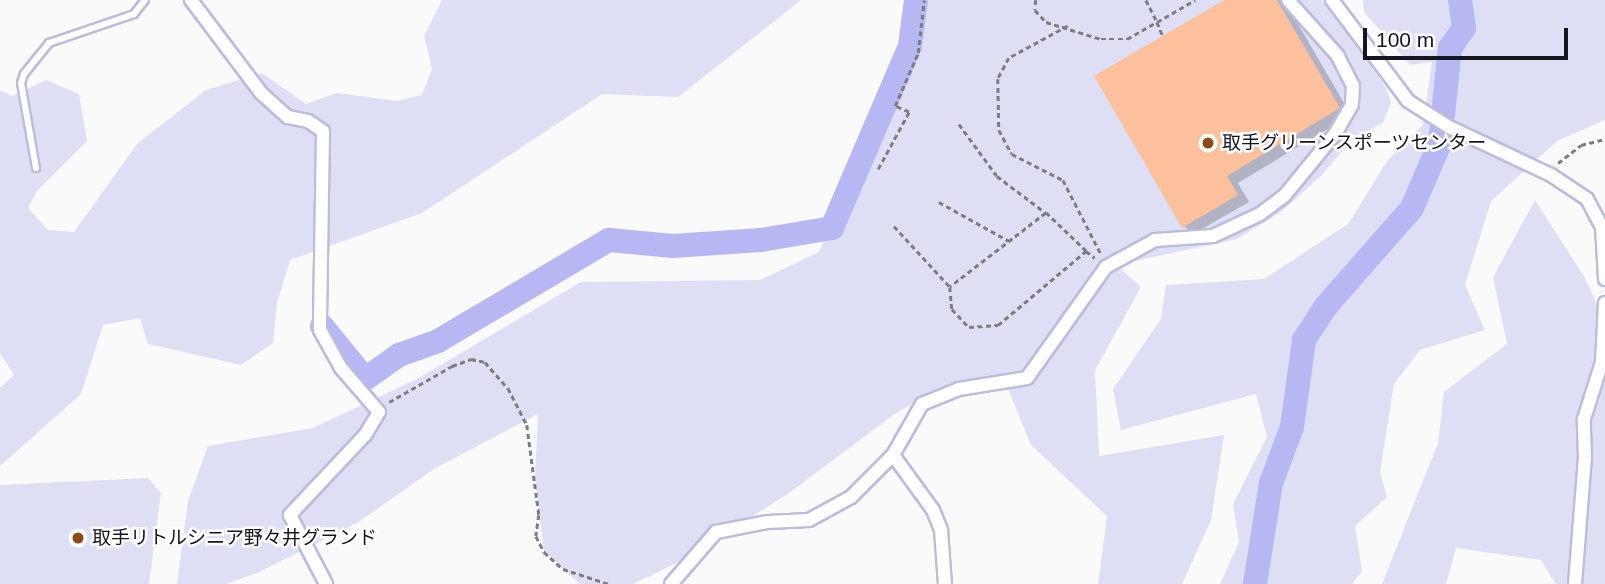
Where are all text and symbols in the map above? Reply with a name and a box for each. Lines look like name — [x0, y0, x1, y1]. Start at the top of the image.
scale bar — [1367, 14, 1572, 58]
text: 100 m — [1376, 28, 1434, 51]
place label: 取手グリーンスポーツセンター — [1222, 132, 1488, 154]
marker: 取手グリーンスポーツセンター — [1200, 135, 1216, 151]
place label: 取手リトルシニア野々井グランド — [92, 527, 377, 549]
marker: 取手リトルシニア野々井グランド — [70, 530, 86, 546]

